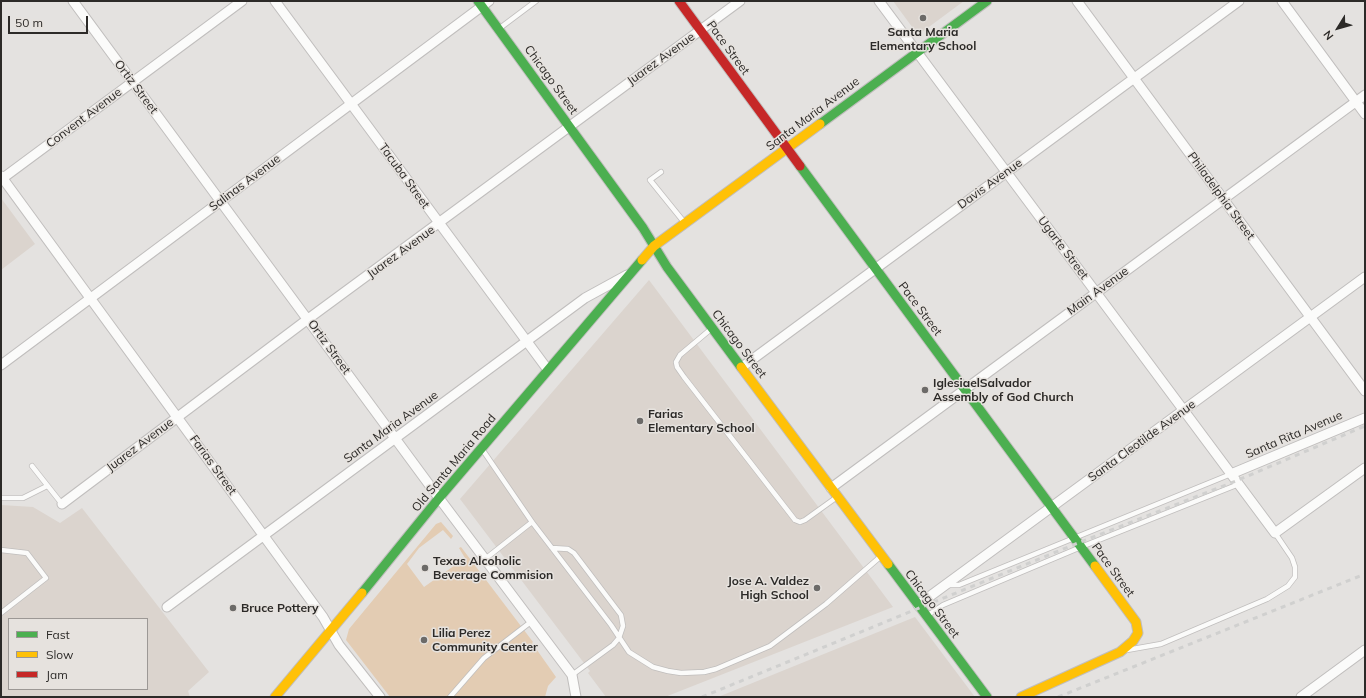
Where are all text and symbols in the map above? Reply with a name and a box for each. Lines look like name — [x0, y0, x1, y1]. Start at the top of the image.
scale bar — [10, 8, 90, 34]
north arrow — [1318, 8, 1358, 48]
marker: Santa Maria Elementary School — [918, 13, 928, 23]
text: 50 m — [15, 15, 43, 30]
street label: Pace Street — [704, 18, 752, 78]
place label: Santa Maria Elementary School — [870, 25, 976, 53]
text: N — [1320, 28, 1337, 43]
street label: Juarez Avenue — [624, 30, 698, 88]
street label: Chicago Street — [521, 43, 581, 117]
street label: Ortiz Street — [111, 57, 161, 117]
street label: Santa Maria Avenue — [764, 74, 862, 154]
street label: Convent Avenue — [43, 85, 125, 151]
street label: Tacuba Street — [376, 141, 432, 211]
street label: Philadelphia Street — [1184, 149, 1258, 243]
street label: Salinas Avenue — [207, 152, 283, 214]
street label: Davis Avenue — [955, 156, 1025, 212]
street label: Ugarte Street — [1035, 214, 1091, 282]
street label: Juarez Avenue — [364, 223, 438, 281]
street label: Main Avenue — [1065, 264, 1131, 318]
street label: Pace Street — [895, 279, 945, 339]
street label: Chicago Street — [709, 307, 769, 381]
street label: Ortiz Street — [305, 317, 353, 377]
place label: IglesiaelSalvador Assembly of God Church — [933, 376, 1074, 404]
marker: IglesiaelSalvador Assembly of God Church — [920, 385, 930, 395]
street label: Santa Maria Avenue — [341, 388, 441, 466]
street label: Santa Cleotilde Avenue — [1086, 397, 1198, 485]
place label: Farias Elementary School — [648, 407, 755, 435]
street label: Santa Rita Avenue — [1243, 408, 1345, 462]
street label: Old Santa Maria Road — [409, 411, 499, 515]
street label: Juarez Avenue — [104, 415, 176, 475]
marker: Farias Elementary School — [635, 416, 645, 426]
street label: Farias Street — [186, 432, 240, 498]
street label: Pace Street — [1089, 540, 1137, 600]
place label: Texas Alcoholic Beverage Commision — [433, 554, 553, 582]
marker: Texas Alcoholic Beverage Commision — [420, 563, 430, 573]
street label: Chicago Street — [902, 567, 962, 641]
place label: Jose A. Valdez High School — [727, 574, 809, 602]
marker: Jose A. Valdez High School — [812, 583, 822, 593]
place label: Bruce Pottery — [241, 601, 319, 615]
marker: Bruce Pottery — [228, 603, 238, 613]
legend — [8, 618, 148, 690]
place label: Lilia Perez Community Center — [432, 626, 538, 654]
text: Fast — [46, 627, 70, 642]
marker: Lilia Perez Community Center — [419, 635, 429, 645]
text: Slow — [46, 647, 74, 662]
text: Jam — [46, 667, 68, 682]

